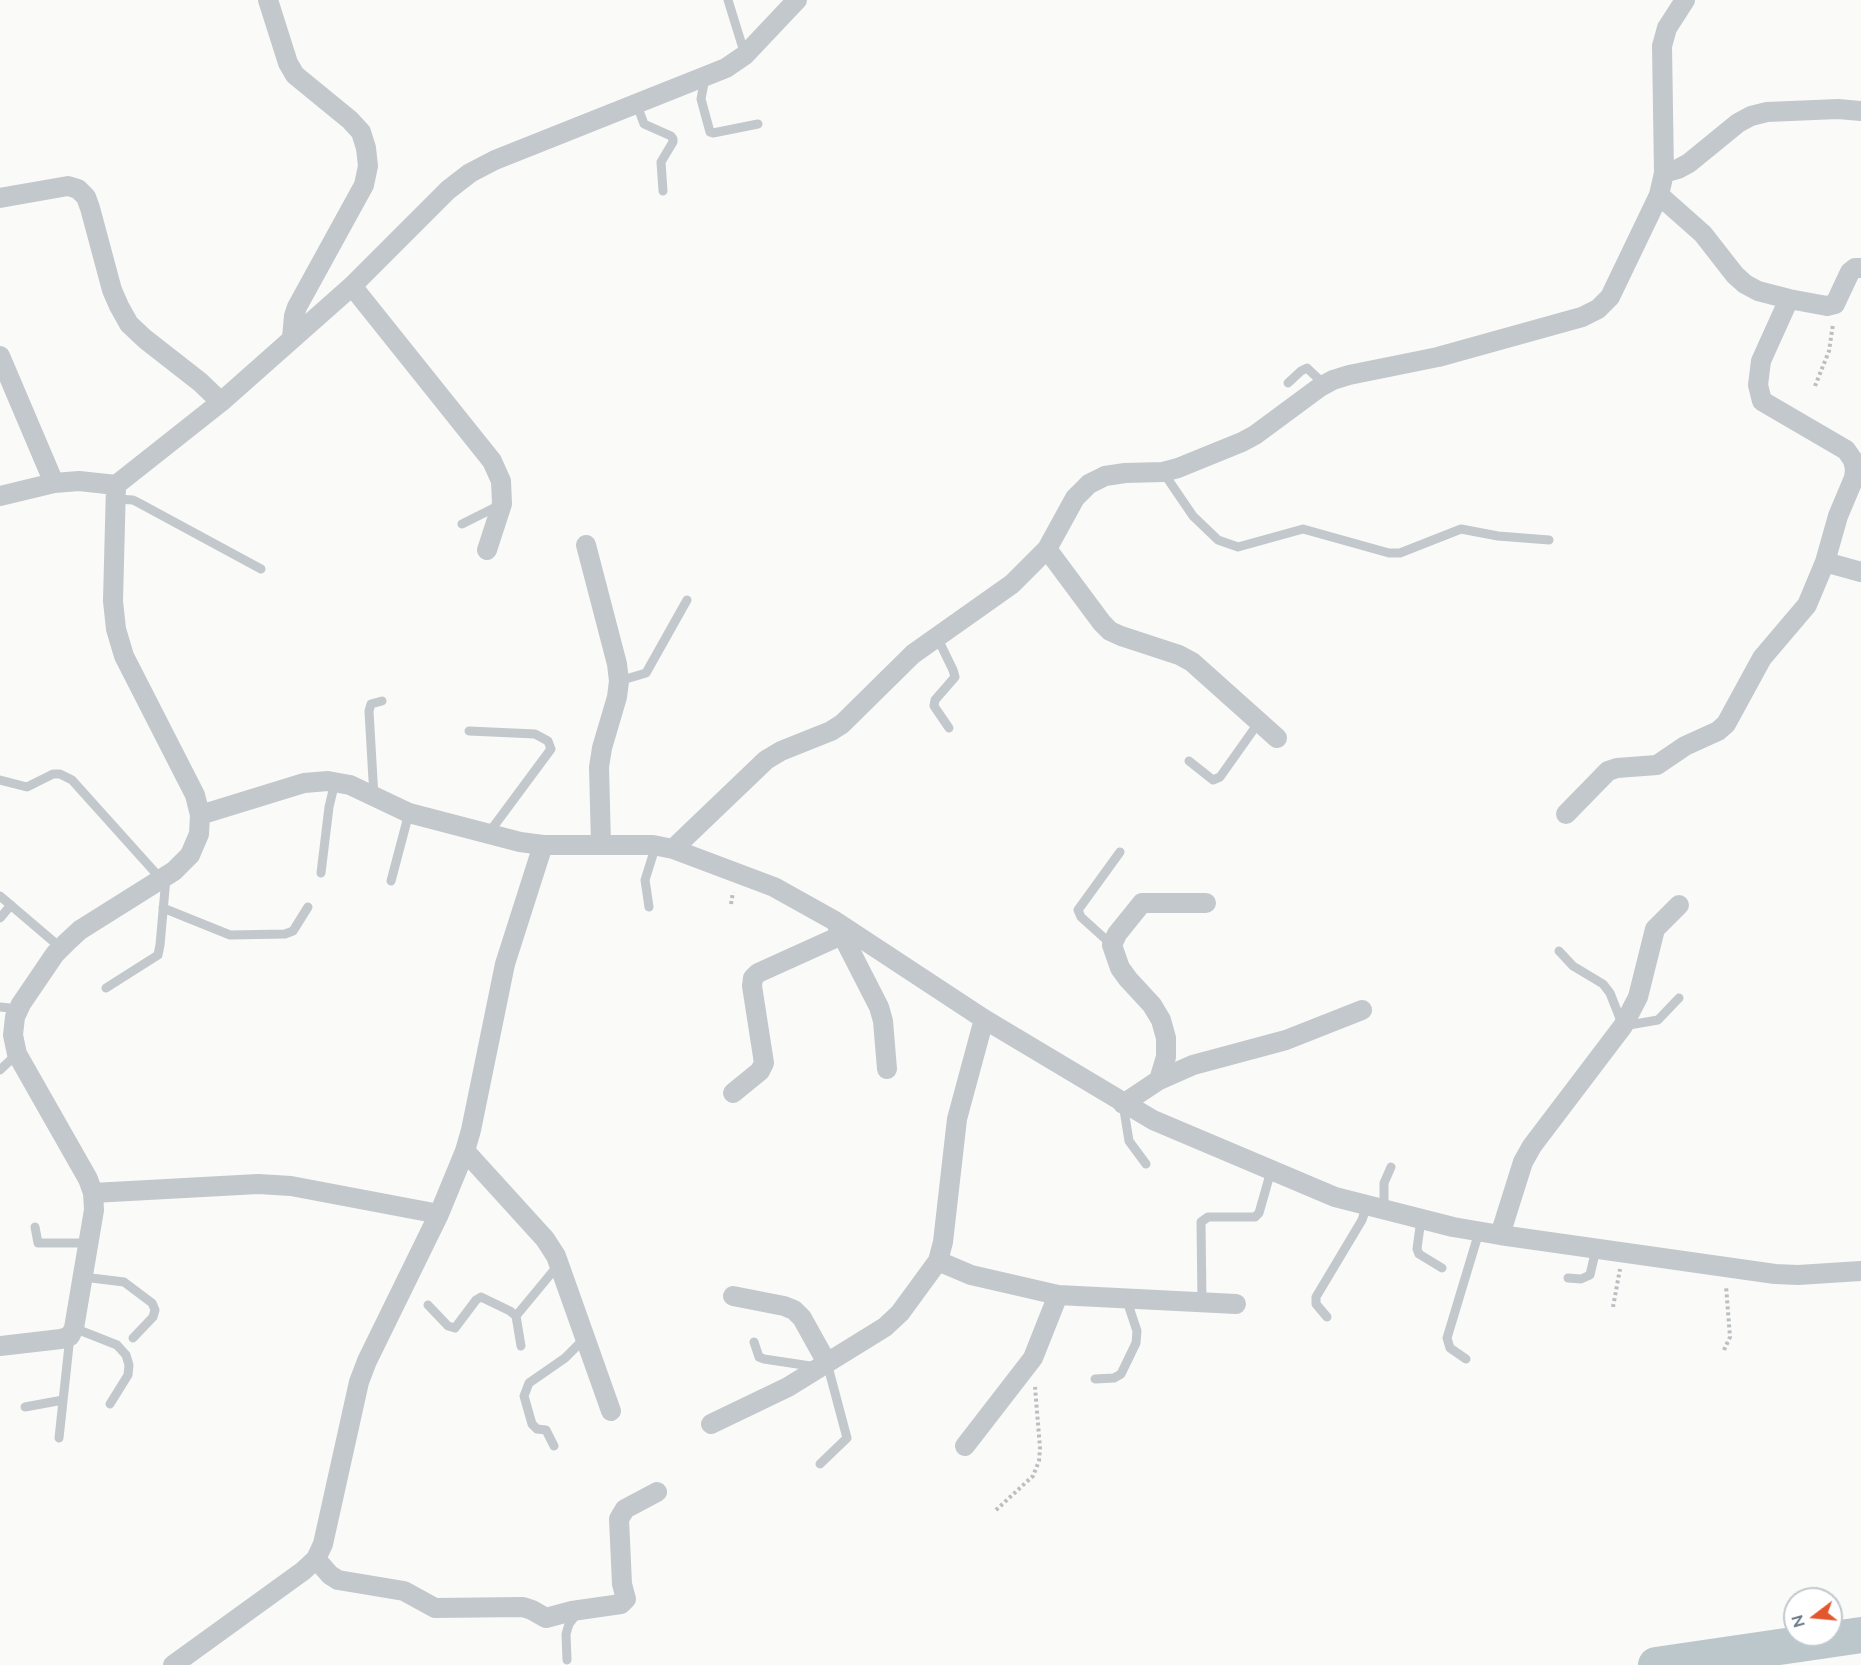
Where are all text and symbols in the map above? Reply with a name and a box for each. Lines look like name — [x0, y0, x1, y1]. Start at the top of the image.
north arrow — [1783, 1587, 1843, 1647]
text: N — [1786, 1613, 1809, 1630]

